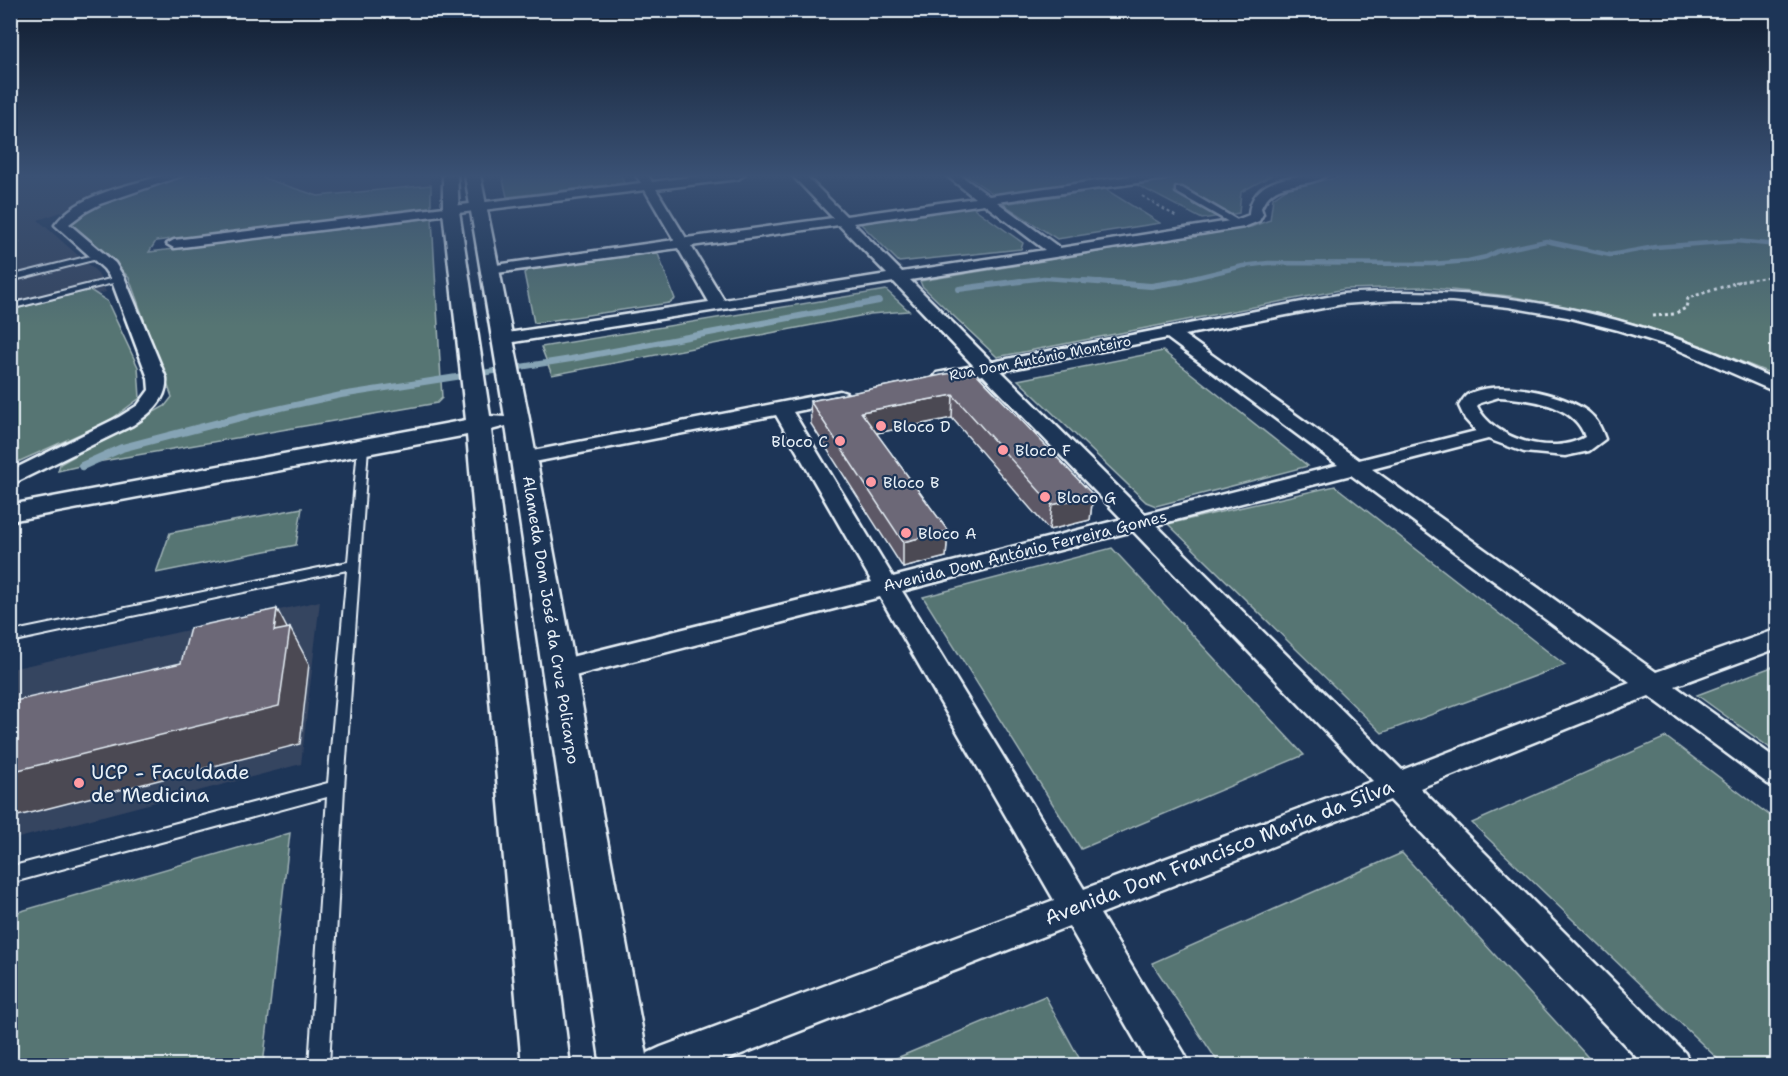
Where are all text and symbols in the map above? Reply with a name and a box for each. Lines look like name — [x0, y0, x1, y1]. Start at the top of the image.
street label: Rua Dom António Monteiro — [948, 332, 1132, 384]
place label: Bloco D — [893, 416, 950, 437]
marker: Bloco D — [874, 419, 888, 433]
place label: Bloco C — [771, 431, 828, 452]
marker: Bloco C — [833, 434, 847, 448]
place label: Bloco F — [1015, 440, 1071, 461]
marker: Bloco F — [996, 443, 1010, 457]
place label: Bloco B — [883, 472, 939, 493]
street label: Alameda Dom José da Cruz Policarpo — [518, 474, 584, 766]
marker: Bloco B — [864, 475, 878, 489]
place label: Bloco G — [1057, 487, 1116, 508]
marker: Bloco G — [1038, 490, 1052, 504]
street label: Avenida Dom António Ferreira Gomes — [881, 506, 1169, 596]
place label: Bloco A — [918, 523, 977, 544]
marker: Bloco A — [899, 526, 913, 540]
place label: UCP - Faculdade de Medicina — [91, 759, 250, 808]
street label: Avenida Dom Francisco Maria da Silva — [1041, 773, 1398, 931]
marker: UCP - Faculdade de Medicina — [72, 776, 86, 790]

